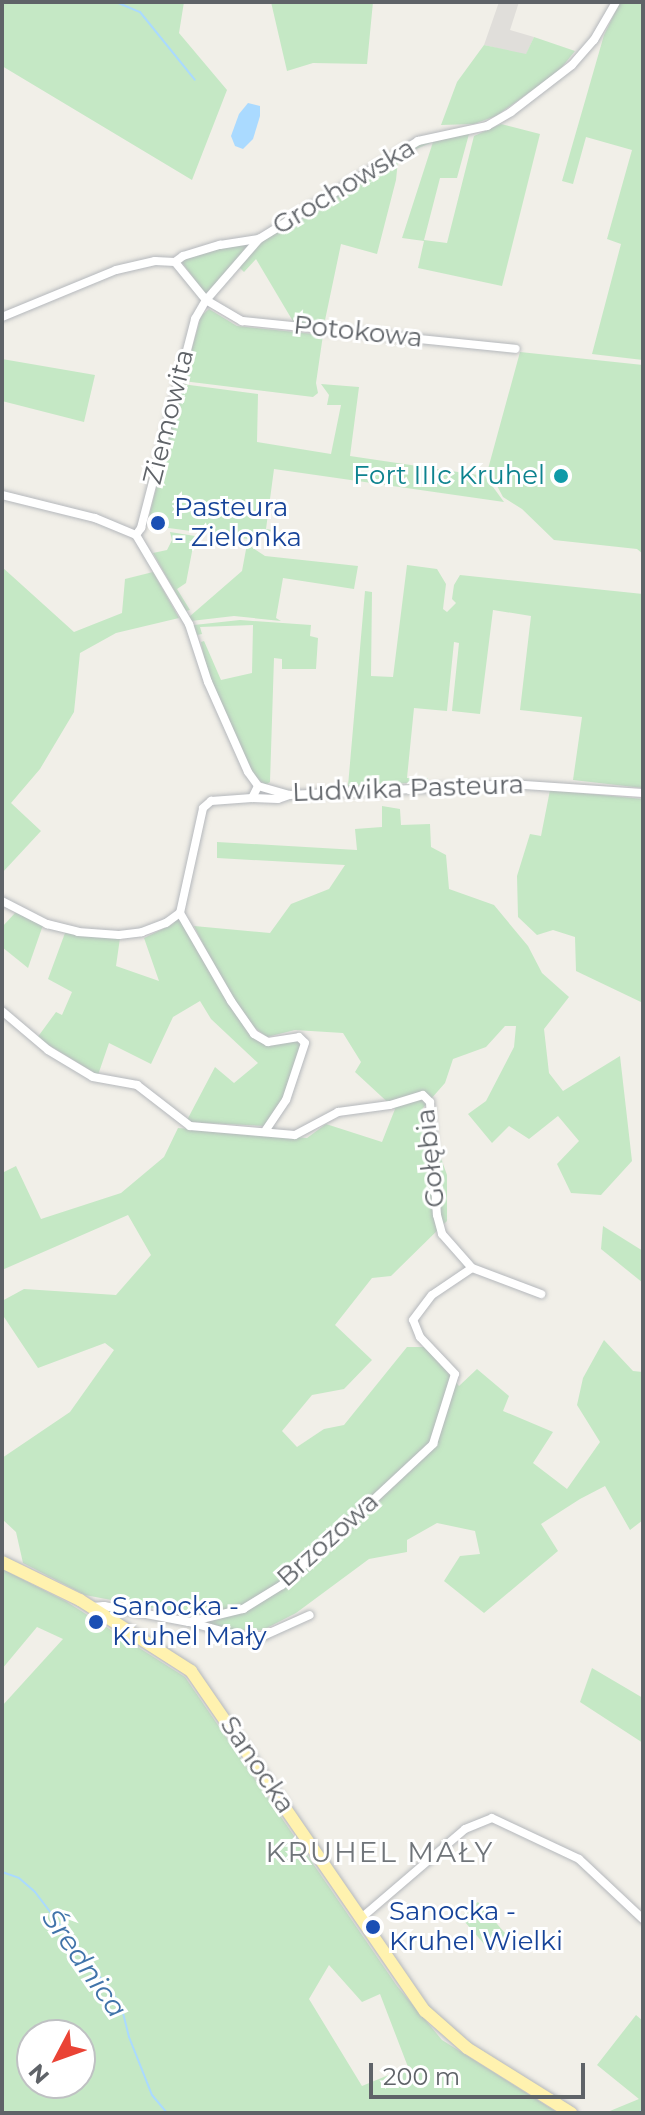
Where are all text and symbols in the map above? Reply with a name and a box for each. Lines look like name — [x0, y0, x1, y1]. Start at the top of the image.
street label: Grochowska — [267, 132, 421, 242]
street label: Potokowa — [292, 310, 424, 354]
street label: Ziemowita — [137, 346, 201, 488]
place label: Fort IIIc Kruhel — [353, 460, 545, 492]
marker: Fort IIIc Kruhel — [552, 467, 570, 485]
place label: Pasteura - Zielonka — [174, 492, 302, 554]
marker: Pasteura - Zielonka — [149, 514, 167, 532]
street label: Ludwika Pasteura — [292, 769, 524, 809]
street label: Gołębia — [410, 1107, 452, 1209]
street label: Brzozowa — [271, 1486, 385, 1594]
place label: Sanocka - Kruhel Mały — [112, 1591, 267, 1652]
marker: Sanocka - Kruhel Mały — [87, 1613, 105, 1631]
street label: Sanocka — [213, 1711, 301, 1819]
district label: KRUHEL MAŁY — [266, 1835, 494, 1869]
place label: Sanocka - Kruhel Wielki — [389, 1896, 563, 1958]
water label: Średnica — [35, 1902, 135, 2024]
marker: Sanocka - Kruhel Wielki — [364, 1918, 382, 1936]
north arrow — [16, 2019, 96, 2099]
scale bar — [373, 2047, 589, 2097]
text: N — [23, 2058, 55, 2089]
text: 200 m — [383, 2062, 460, 2091]

